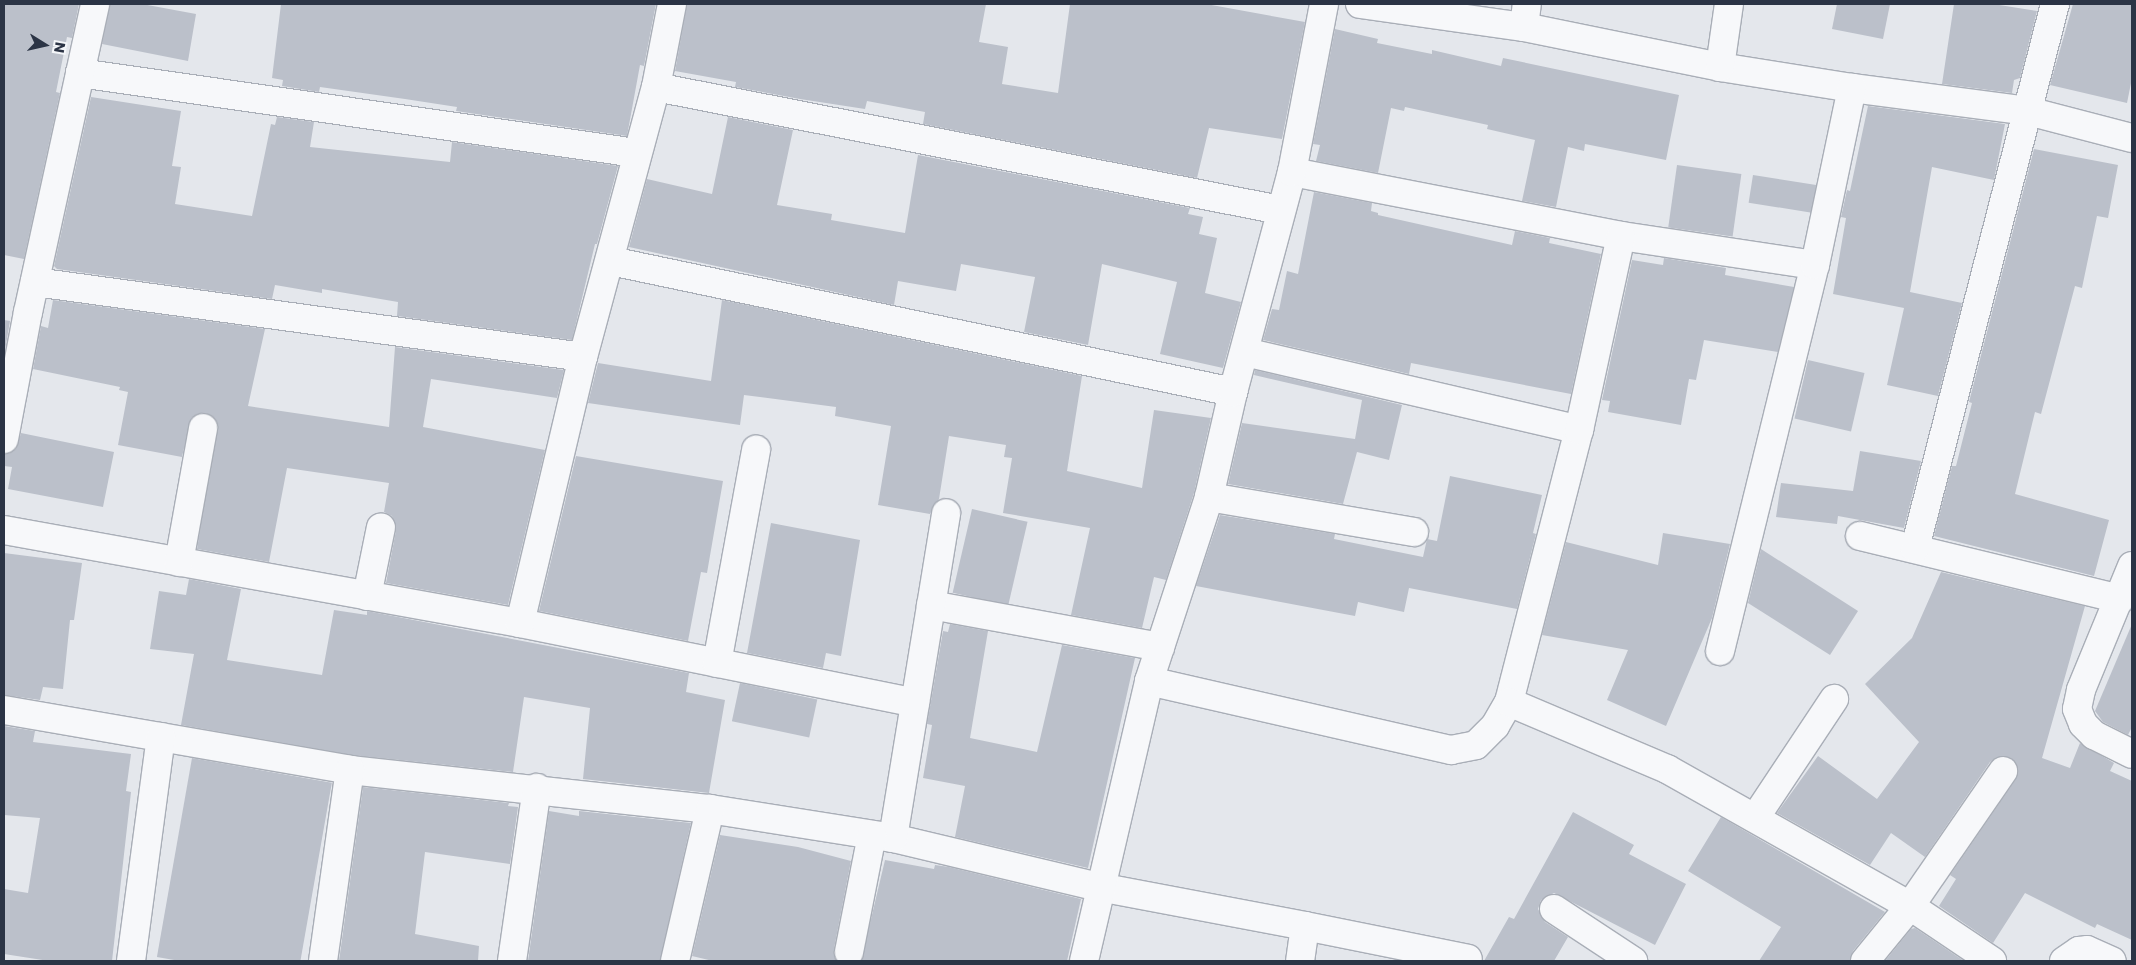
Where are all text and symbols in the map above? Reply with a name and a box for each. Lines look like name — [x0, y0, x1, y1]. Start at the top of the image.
north arrow — [20, 20, 70, 70]
text: N — [49, 41, 71, 55]

